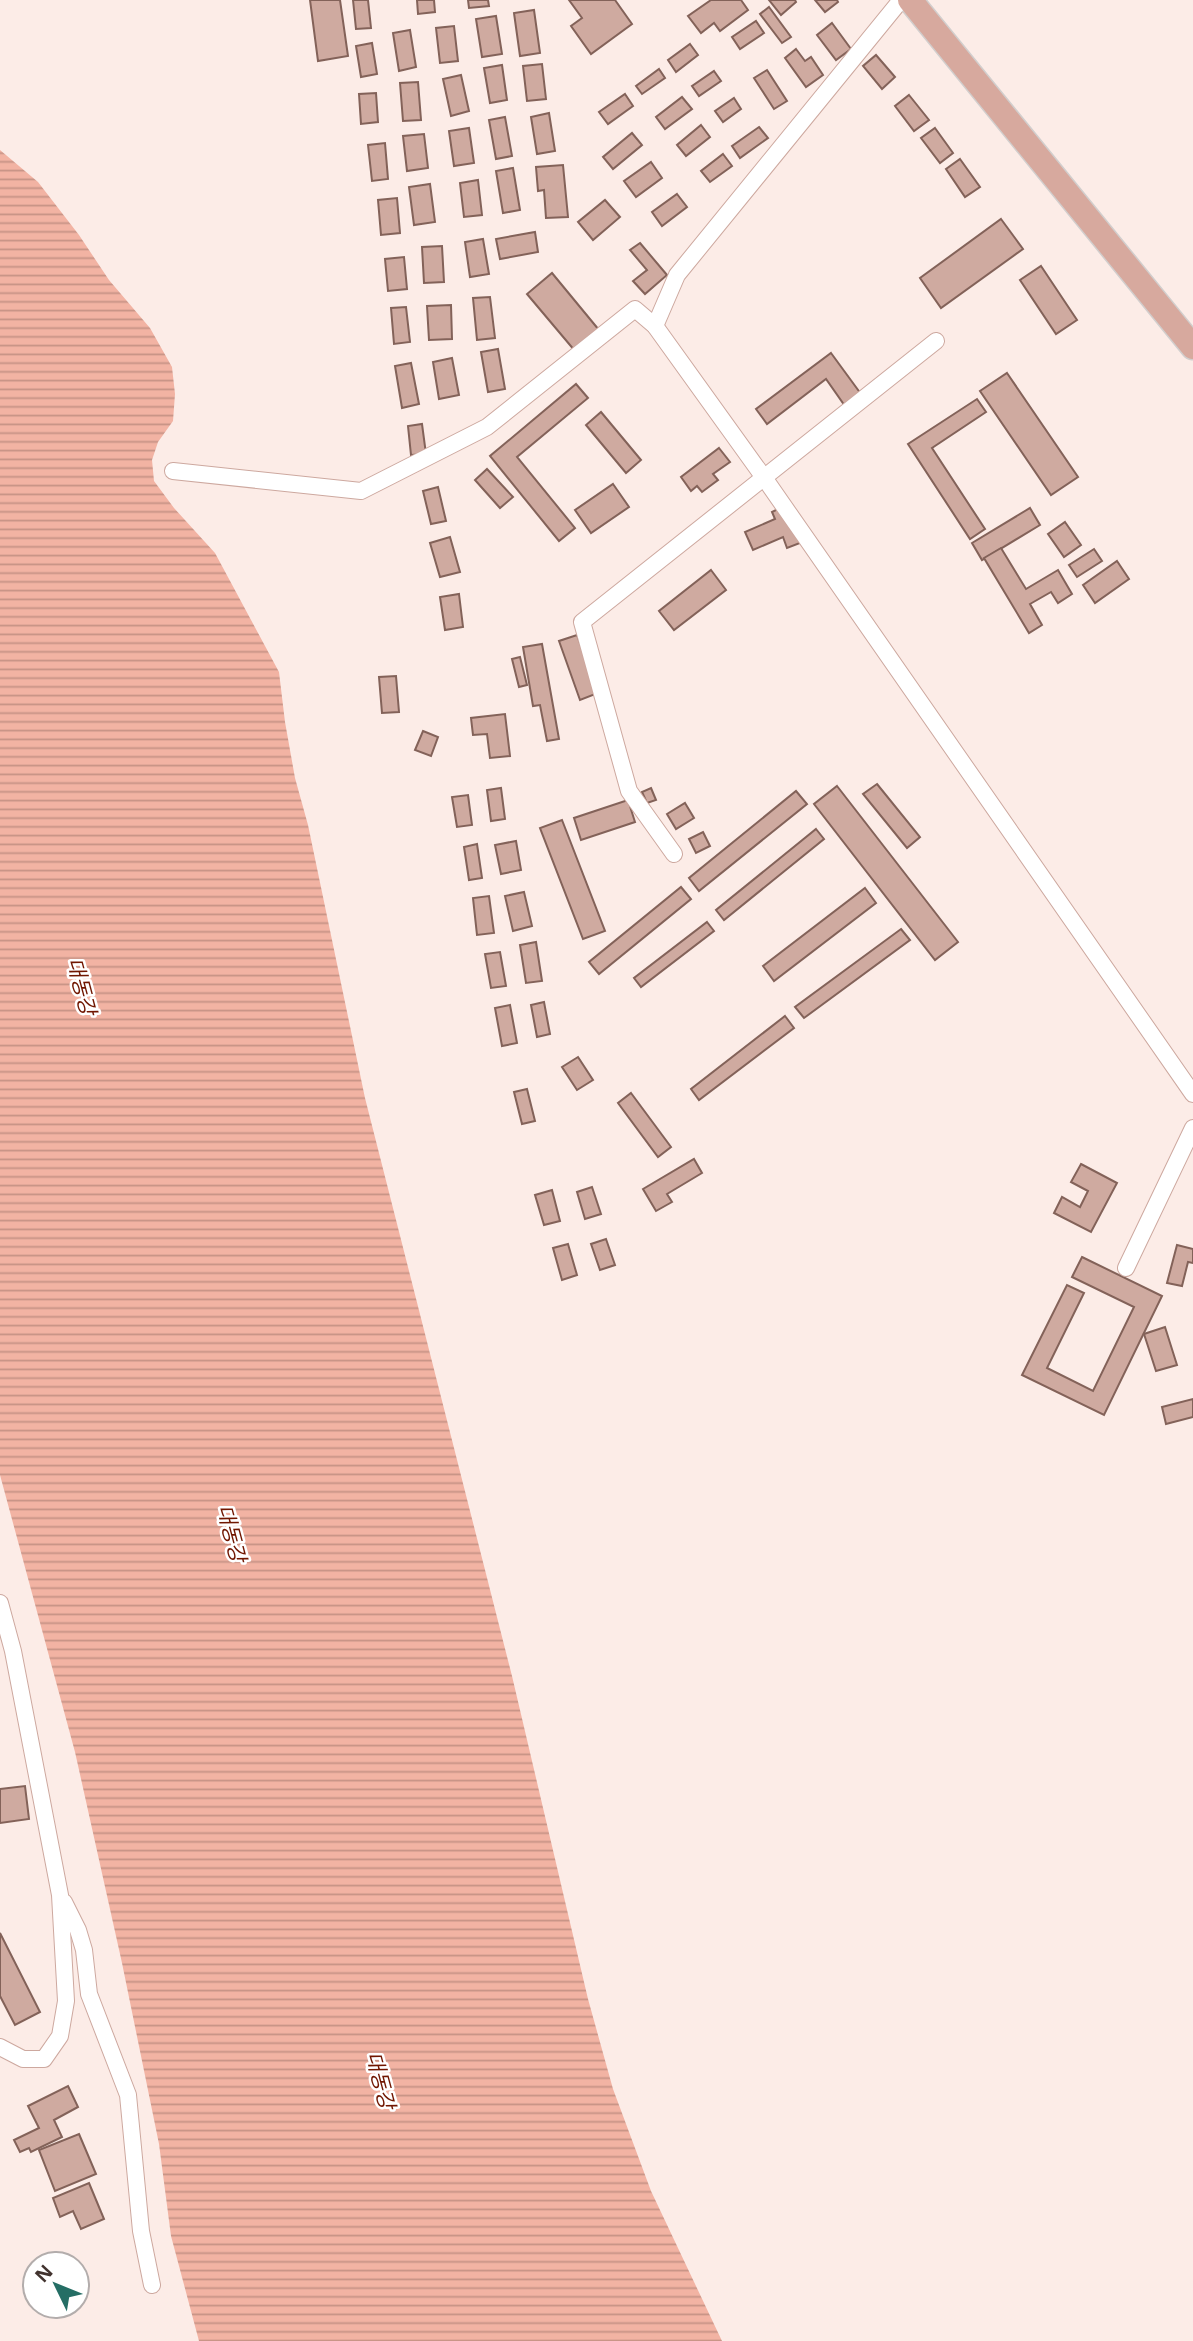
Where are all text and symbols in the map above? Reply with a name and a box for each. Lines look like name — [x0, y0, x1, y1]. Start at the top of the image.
water label: 대동강 — [61, 954, 104, 1020]
water label: 대동강 — [211, 1501, 254, 1567]
water label: 대동강 — [360, 2048, 403, 2114]
north arrow — [21, 2250, 91, 2320]
text: N — [29, 2259, 58, 2288]

